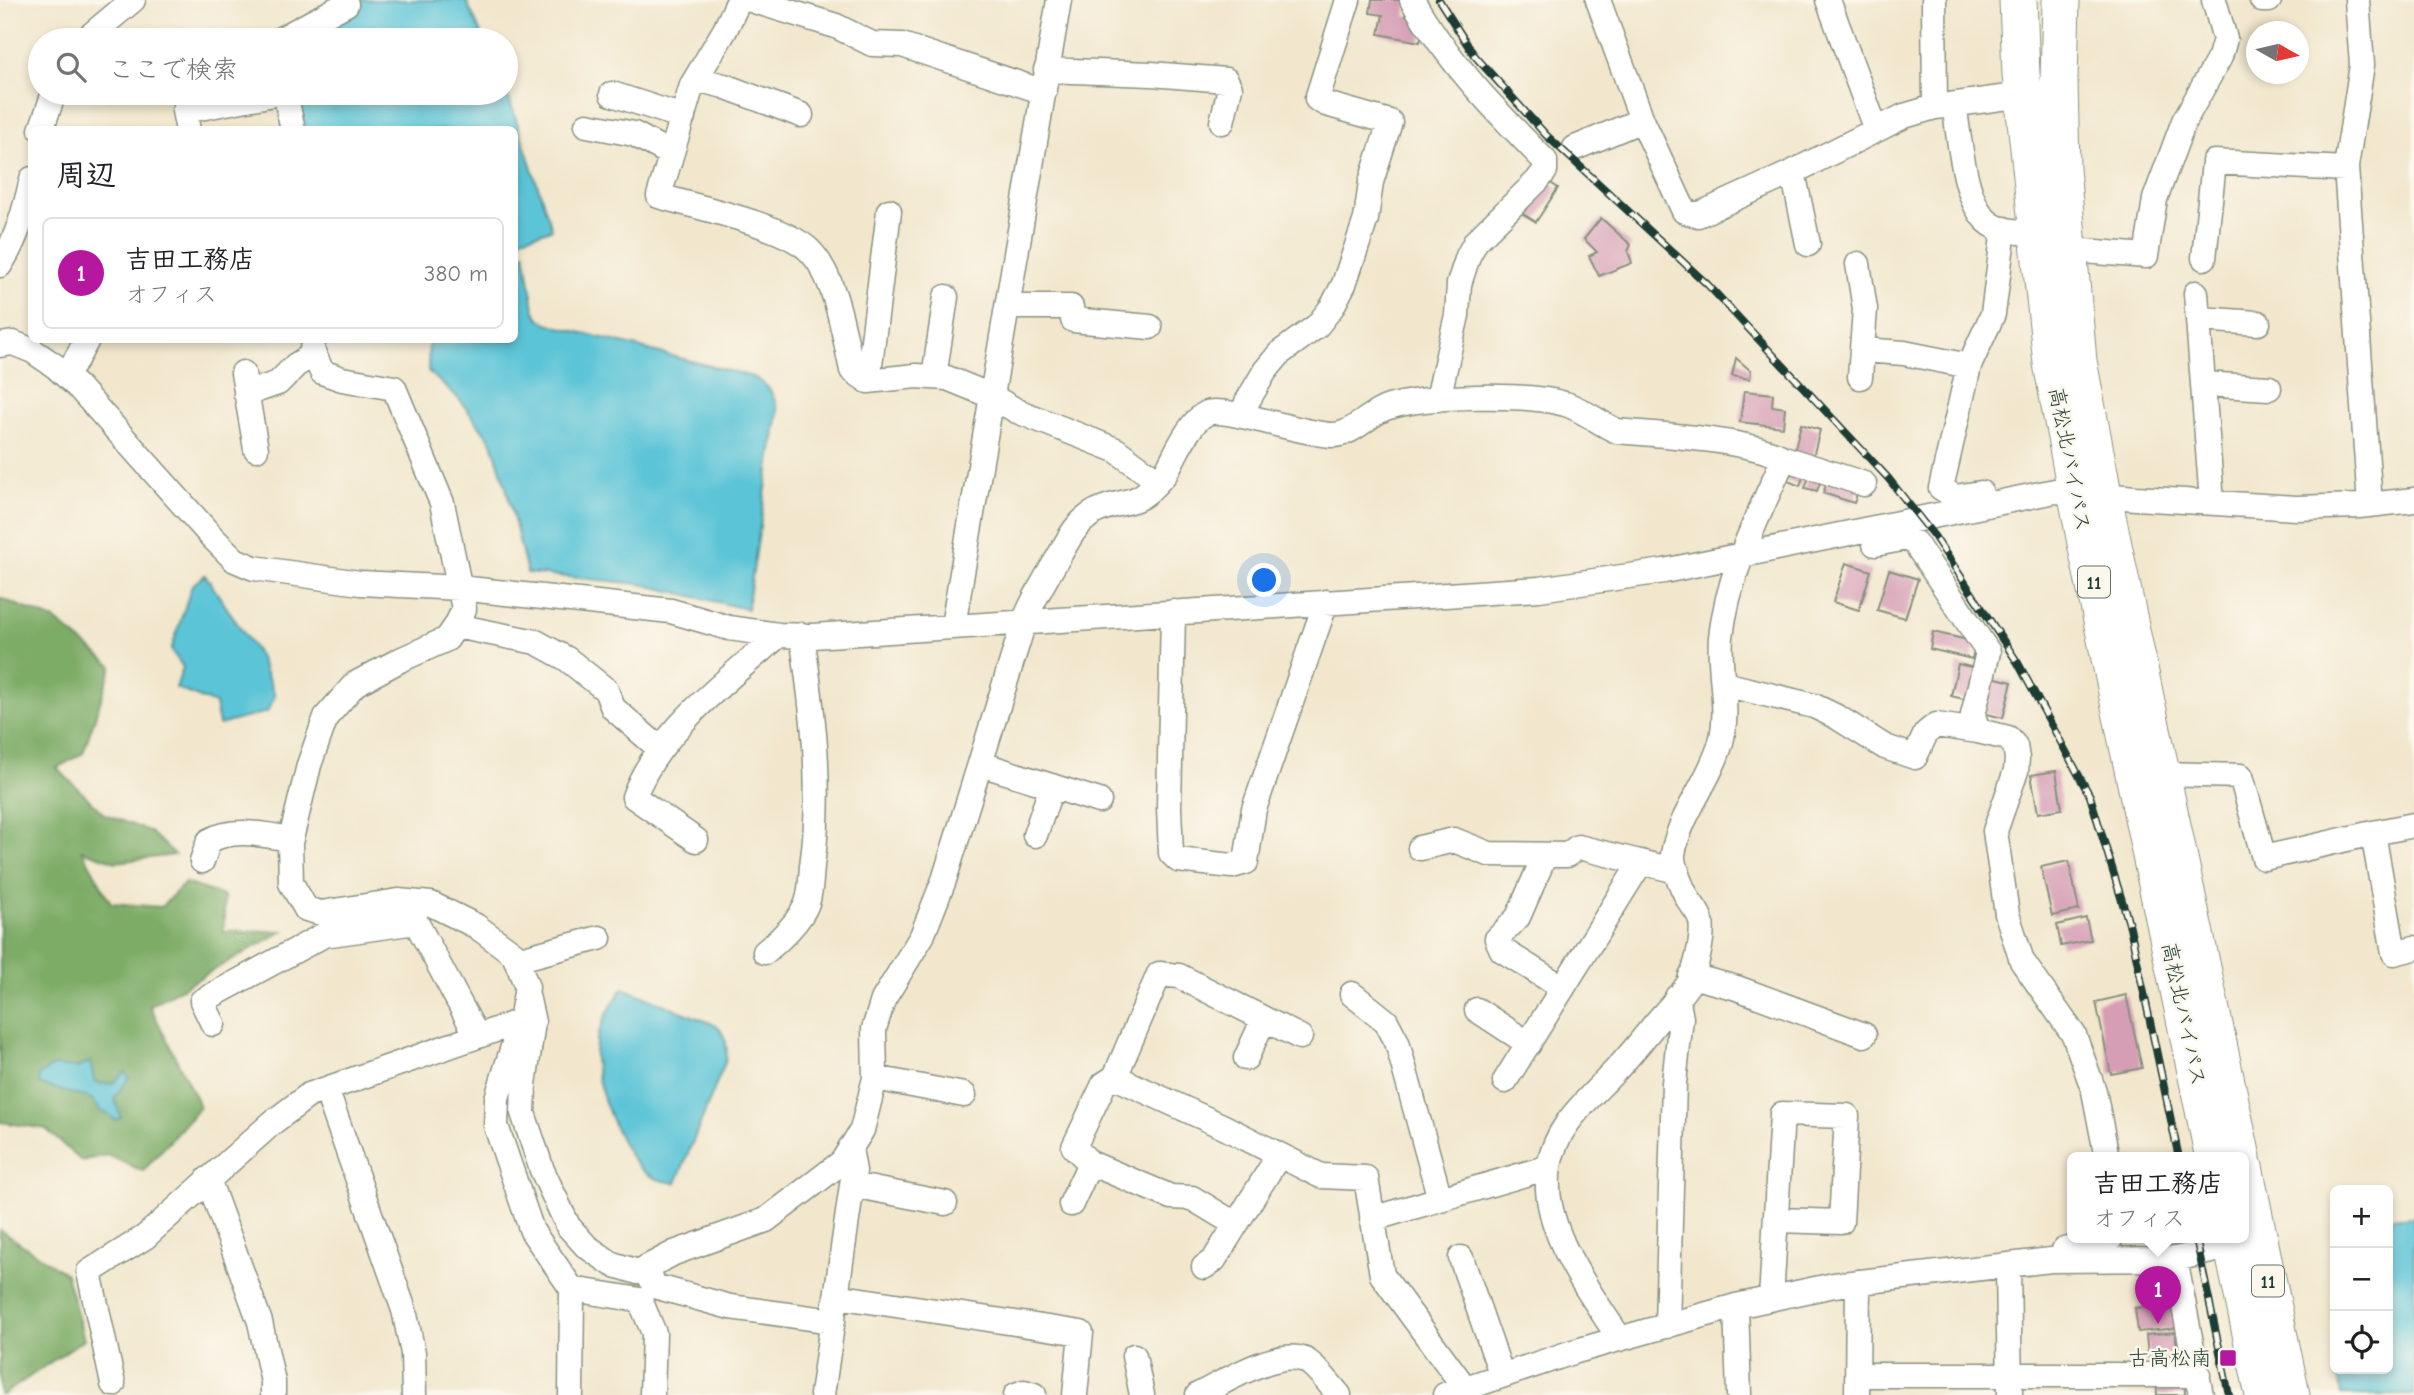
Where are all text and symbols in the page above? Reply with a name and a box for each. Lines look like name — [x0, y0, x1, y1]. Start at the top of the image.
north arrow — [2246, 21, 2309, 84]
search box — [28, 28, 518, 105]
icon: search — [52, 48, 90, 86]
text: ここで検索 — [108, 55, 238, 85]
text: 周辺 — [56, 158, 116, 193]
text: 吉田工務店 — [125, 245, 255, 275]
text: 1 — [76, 260, 86, 287]
text: 380 m — [424, 260, 488, 287]
text: オフィス — [125, 281, 217, 308]
street label: 高松北バイパス — [2044, 385, 2096, 533]
your location — [1247, 563, 1281, 597]
road number: 11 — [2078, 566, 2110, 597]
street label: 高松北バイパス — [2157, 940, 2211, 1088]
popup — [2067, 1152, 2249, 1243]
text: 吉田工務店 — [2093, 1169, 2223, 1199]
map controls — [2330, 1185, 2393, 1374]
button: + — [2330, 1185, 2393, 1248]
text: オフィス — [2093, 1205, 2185, 1232]
button: − — [2330, 1248, 2393, 1311]
pin: 1 — [2135, 1266, 2181, 1324]
road number: 11 — [2252, 1266, 2284, 1296]
button: locate — [2330, 1311, 2393, 1374]
place label: 古高松南 — [2128, 1346, 2212, 1370]
marker: 古高松南 — [2218, 1348, 2238, 1368]

